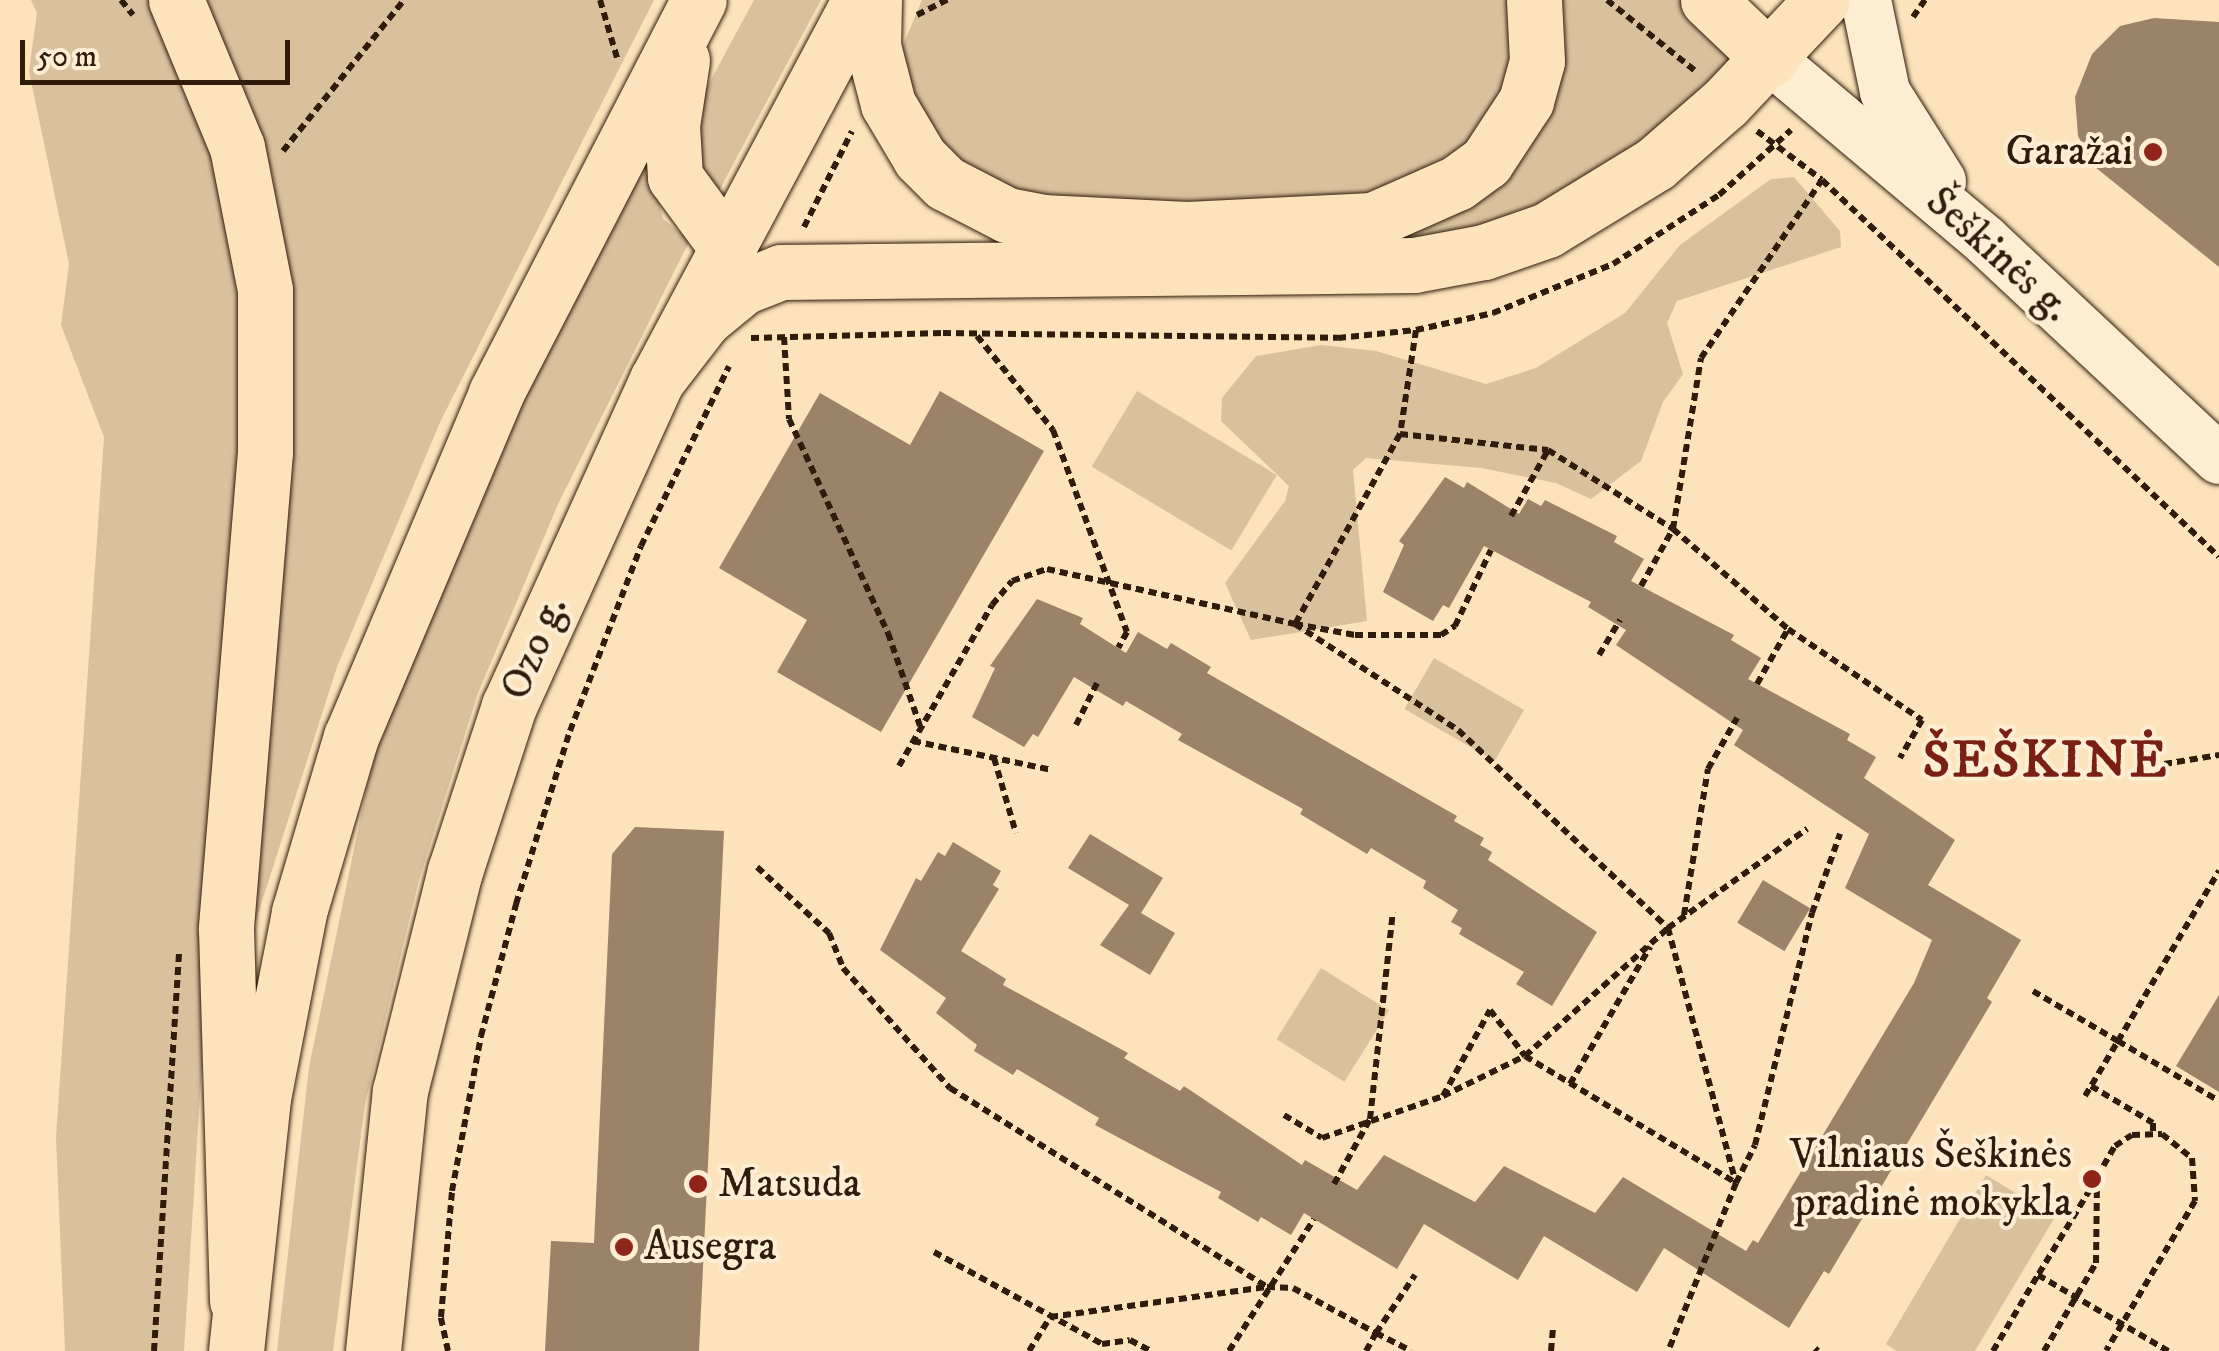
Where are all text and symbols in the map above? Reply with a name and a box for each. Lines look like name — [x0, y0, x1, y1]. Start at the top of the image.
scale bar — [25, 20, 295, 82]
text: 50 m — [37, 39, 97, 76]
place label: Garažai — [2005, 127, 2133, 177]
marker: Garažai — [2142, 141, 2164, 163]
street label: Šeškinės g. — [1915, 177, 2081, 333]
street label: Ozo g. — [491, 589, 579, 707]
district label: ŠEŠKINĖ — [1923, 731, 2169, 793]
place label: Vilniaus Šeškinės pradinė mokykla — [1790, 1130, 2072, 1228]
place label: Matsuda — [718, 1159, 861, 1209]
marker: Vilniaus Šeškinės pradinė mokykla — [2081, 1168, 2103, 1190]
marker: Matsuda — [687, 1173, 709, 1195]
place label: Ausegra — [644, 1222, 776, 1272]
marker: Ausegra — [613, 1236, 635, 1258]

